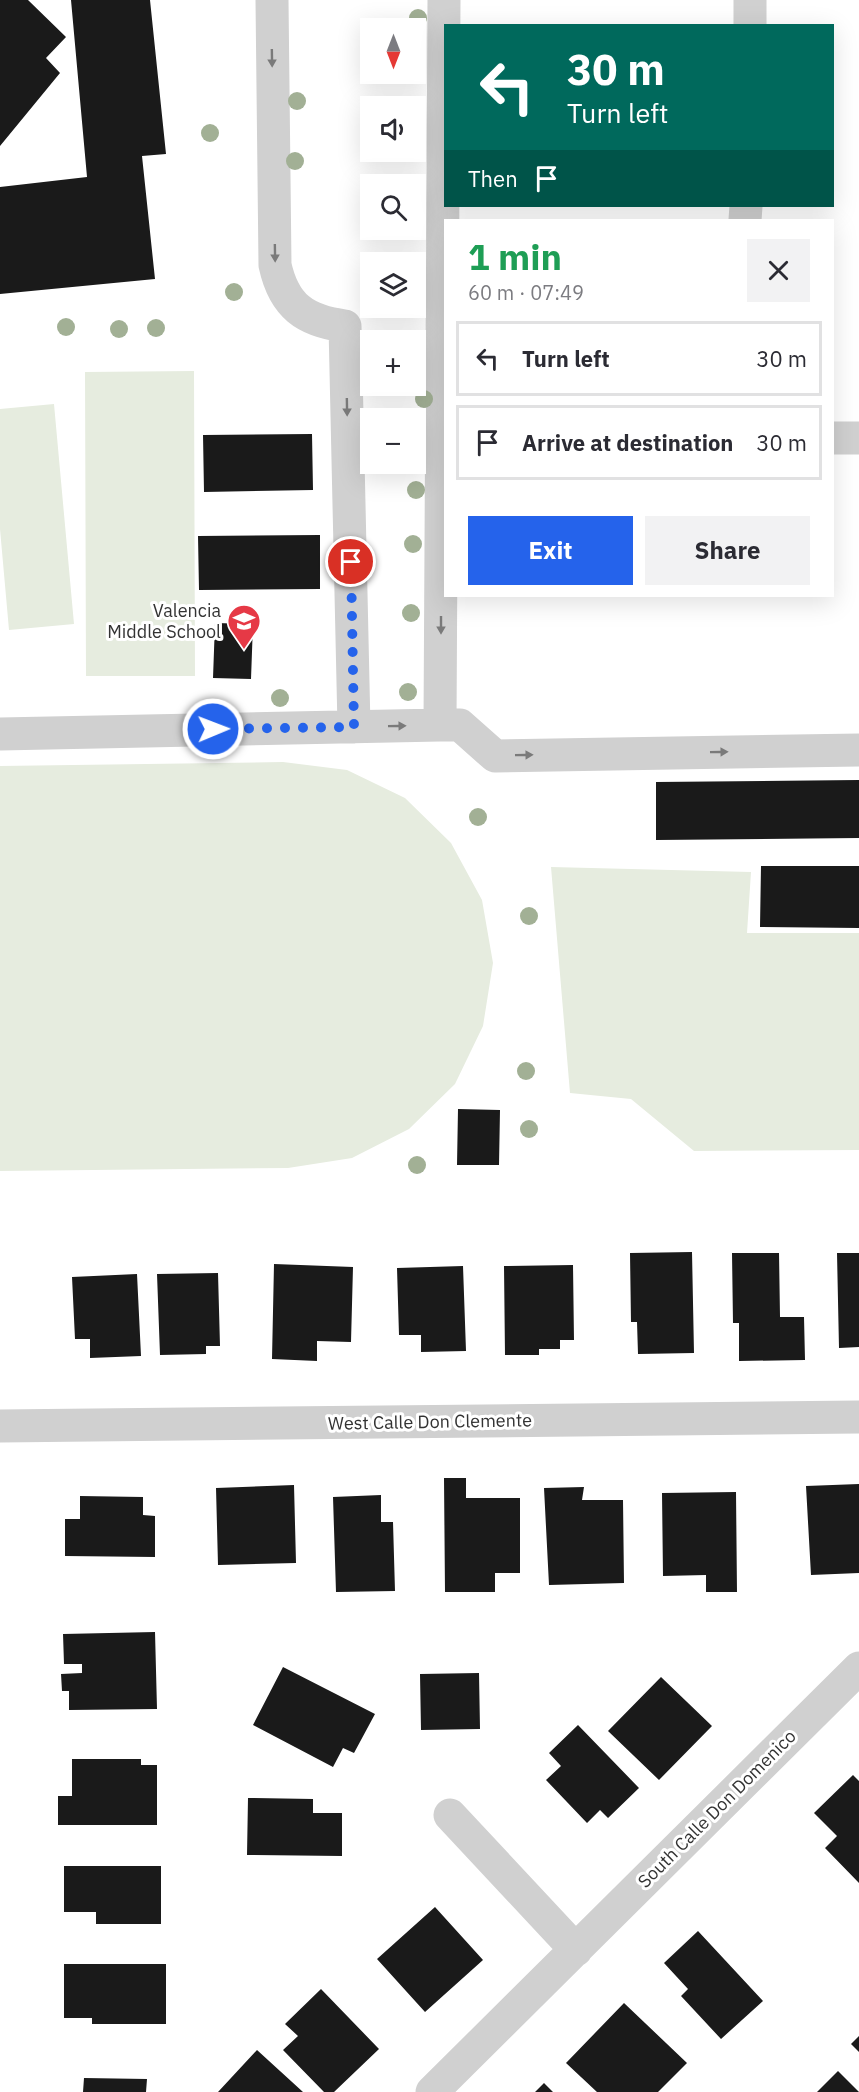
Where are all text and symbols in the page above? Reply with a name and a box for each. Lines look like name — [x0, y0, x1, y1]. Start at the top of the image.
north arrow — [360, 18, 426, 84]
map controls — [360, 18, 426, 474]
text: 30 m — [567, 42, 665, 97]
icon: left — [468, 48, 546, 126]
one-way arrow — [268, 49, 277, 68]
text: Turn left — [567, 95, 668, 130]
button: sound — [360, 96, 426, 162]
icon: arrive — [530, 162, 563, 195]
text: Then — [468, 164, 518, 193]
button: search — [360, 174, 426, 240]
text: 1 min — [468, 233, 562, 280]
button: close — [747, 239, 810, 302]
one-way arrow — [270, 244, 280, 263]
button: layers — [360, 252, 426, 318]
text: 60 m · 07:49 — [468, 279, 584, 306]
button: + — [360, 330, 426, 396]
icon: left — [471, 342, 504, 375]
text: Turn left — [522, 344, 610, 373]
text: 30 m — [756, 344, 807, 373]
one-way arrow — [342, 397, 352, 416]
button: − — [360, 408, 426, 474]
icon: arrive — [471, 426, 504, 459]
text: Arrive at destination — [522, 428, 733, 457]
text: 30 m — [756, 428, 807, 457]
button: Exit — [468, 516, 633, 585]
button: Share — [645, 516, 810, 585]
pin — [325, 536, 376, 587]
icon: arrive — [334, 545, 367, 578]
place label: Valencia Middle School — [107, 599, 221, 643]
school or university icon: Valencia Middle School — [226, 603, 262, 650]
one-way arrow — [436, 616, 446, 635]
position arrow — [181, 697, 245, 761]
one-way arrow — [388, 721, 407, 731]
one-way arrow — [709, 747, 728, 757]
one-way arrow — [514, 751, 533, 760]
street label: West Calle Don Clemente — [328, 1408, 532, 1435]
street label: South Calle Don Domenico — [633, 1725, 801, 1893]

